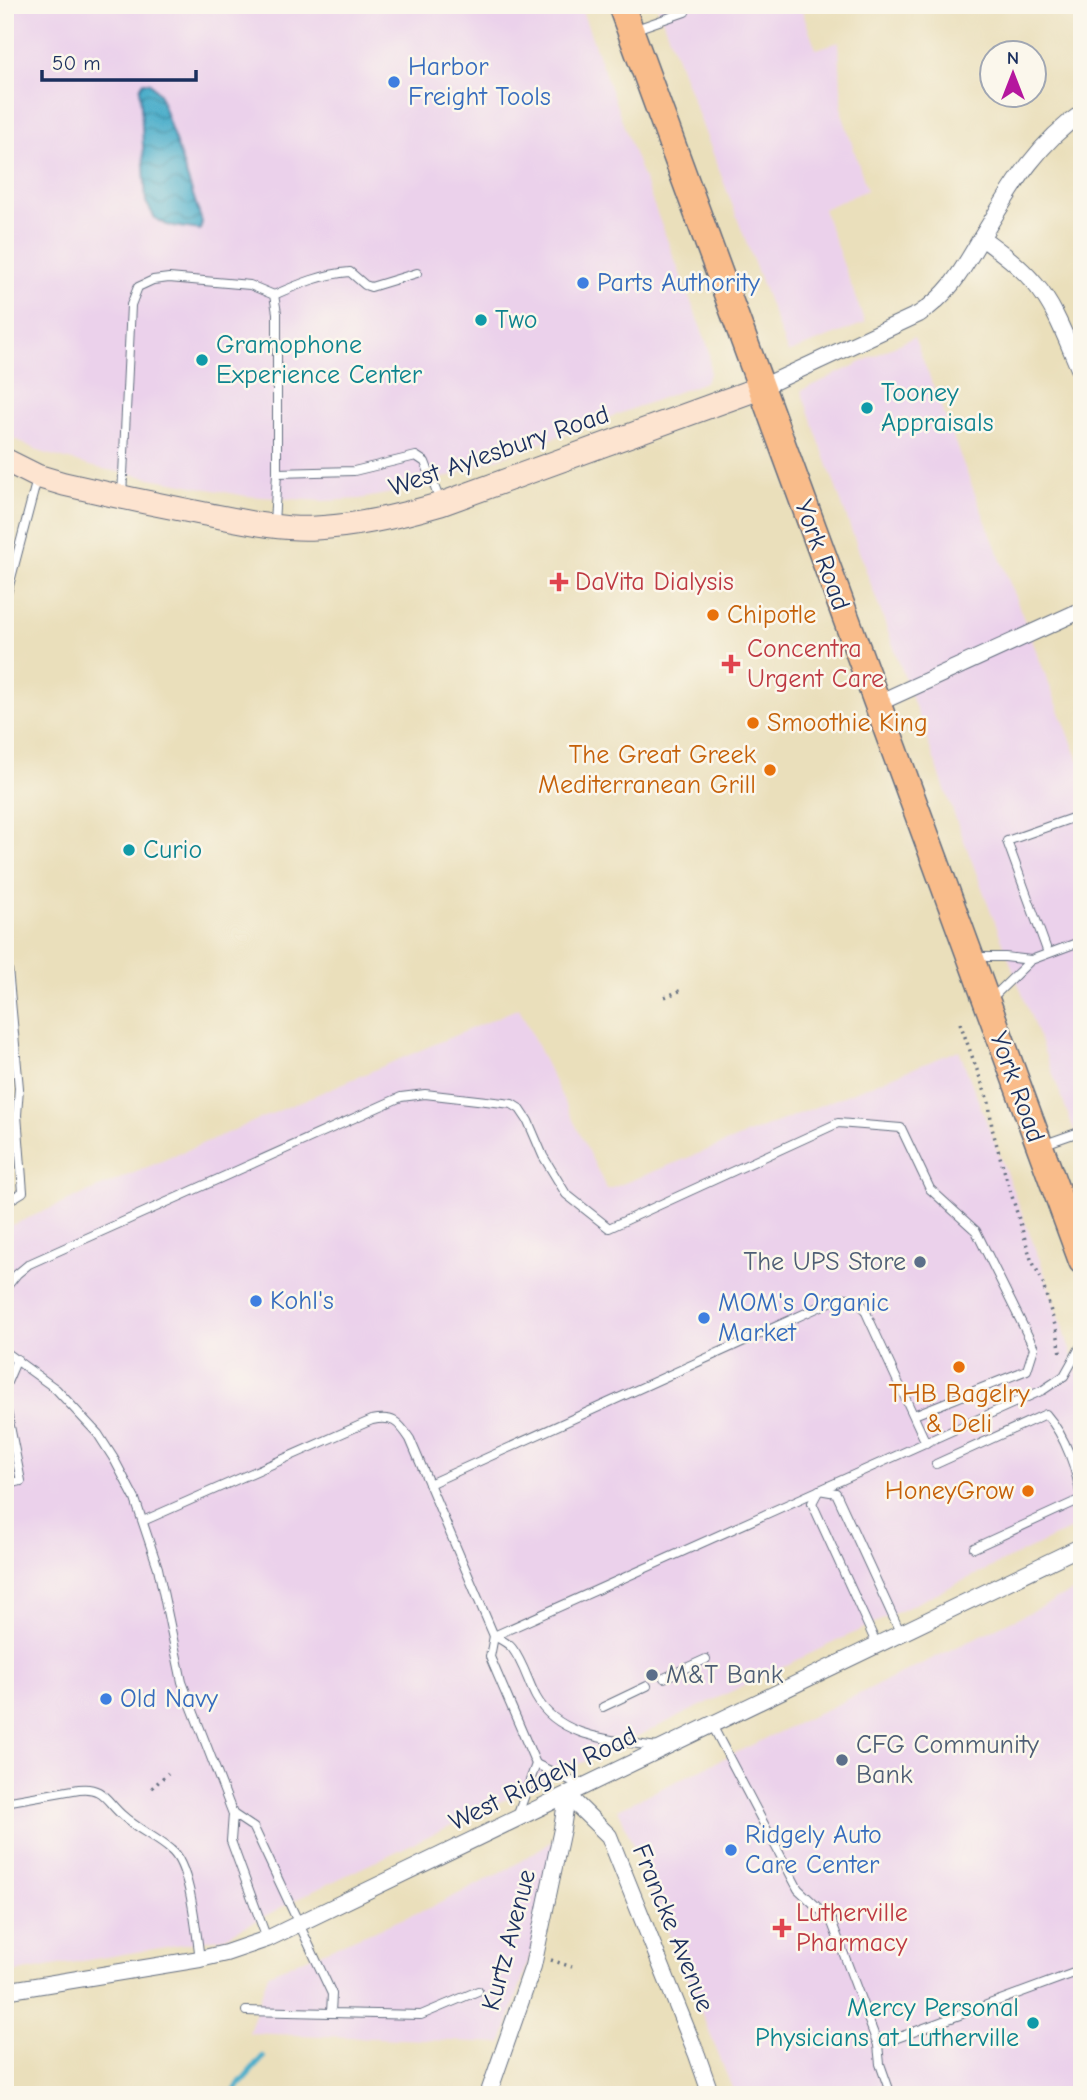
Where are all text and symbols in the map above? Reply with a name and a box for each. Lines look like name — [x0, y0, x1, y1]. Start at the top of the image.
scale bar — [42, 38, 196, 82]
north arrow — [978, 38, 1048, 108]
text: N — [1007, 47, 1019, 69]
text: 50 m — [52, 51, 101, 75]
place label: Harbor Freight Tools — [408, 52, 551, 112]
marker: Harbor Freight Tools — [386, 74, 402, 90]
place label: Parts Authority — [597, 268, 760, 298]
marker: Parts Authority — [575, 275, 591, 291]
place label: Two — [495, 305, 537, 335]
marker: Two — [473, 312, 489, 328]
place label: Gramophone Experience Center — [216, 330, 423, 390]
marker: Gramophone Experience Center — [194, 352, 210, 368]
place label: Tooney Appraisals — [881, 378, 994, 438]
street label: West Aylesbury Road — [385, 399, 613, 503]
marker: Tooney Appraisals — [859, 400, 875, 416]
street label: York Road — [788, 496, 856, 614]
place label: DaVita Dialysis — [575, 567, 734, 597]
marker: DaVita Dialysis — [549, 572, 569, 592]
place label: Chipotle — [727, 600, 816, 630]
marker: Chipotle — [705, 607, 721, 623]
place label: Concentra Urgent Care — [747, 634, 884, 694]
marker: Concentra Urgent Care — [721, 654, 741, 674]
place label: Smoothie King — [767, 708, 928, 738]
marker: Smoothie King — [745, 715, 761, 731]
place label: The Great Greek Mediterranean Grill — [538, 740, 756, 800]
marker: The Great Greek Mediterranean Grill — [762, 762, 778, 778]
place label: Curio — [143, 835, 202, 865]
marker: Curio — [121, 842, 137, 858]
street label: York Road — [983, 1028, 1051, 1146]
place label: The UPS Store — [744, 1247, 906, 1277]
marker: The UPS Store — [912, 1254, 928, 1270]
place label: Kohl's — [270, 1286, 334, 1316]
place label: MOM's Organic Market — [718, 1288, 889, 1348]
marker: Kohl's — [248, 1293, 264, 1309]
marker: MOM's Organic Market — [696, 1310, 712, 1326]
marker: THB Bagelry & Deli — [951, 1359, 967, 1375]
place label: THB Bagelry & Deli — [888, 1379, 1030, 1439]
place label: HoneyGrow — [885, 1476, 1014, 1506]
marker: HoneyGrow — [1020, 1483, 1036, 1499]
place label: M&T Bank — [666, 1660, 784, 1690]
marker: M&T Bank — [644, 1667, 660, 1683]
place label: Old Navy — [120, 1684, 218, 1714]
marker: Old Navy — [98, 1691, 114, 1707]
street label: West Ridgely Road — [444, 1721, 642, 1837]
place label: CFG Community Bank — [856, 1730, 1039, 1790]
marker: CFG Community Bank — [834, 1752, 850, 1768]
place label: Ridgely Auto Care Center — [745, 1820, 882, 1880]
street label: Francke Avenue — [626, 1840, 720, 2016]
marker: Ridgely Auto Care Center — [723, 1842, 739, 1858]
street label: Kurtz Avenue — [476, 1866, 542, 2014]
place label: Lutherville Pharmacy — [796, 1898, 908, 1958]
marker: Lutherville Pharmacy — [774, 1920, 790, 1936]
place label: Mercy Personal Physicians at Lutherville — [755, 1993, 1019, 2053]
marker: Mercy Personal Physicians at Lutherville — [1025, 2015, 1041, 2031]

